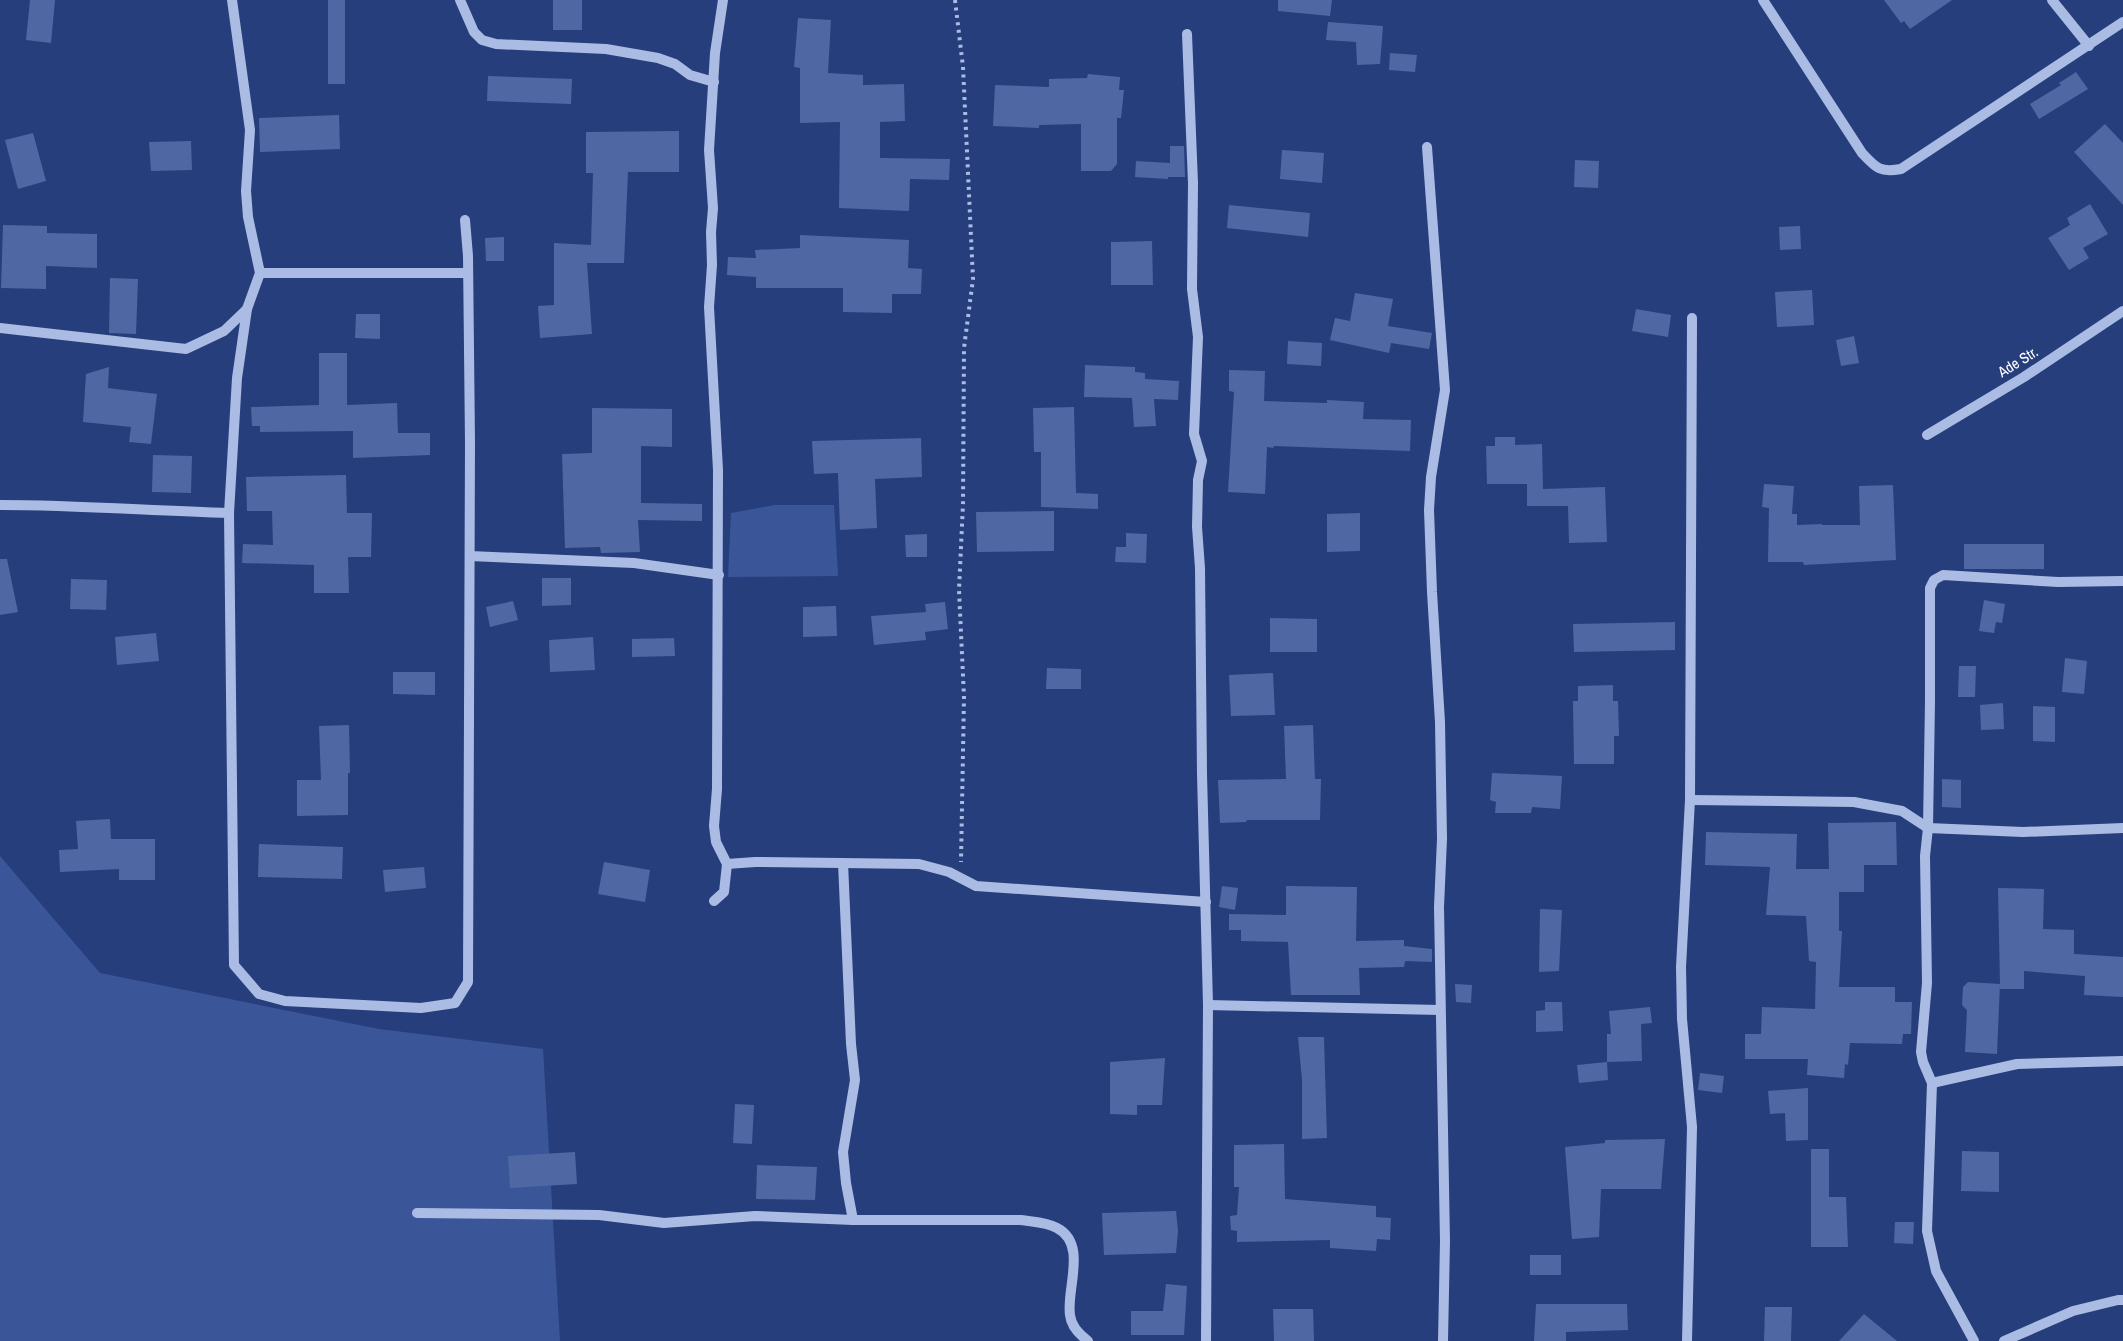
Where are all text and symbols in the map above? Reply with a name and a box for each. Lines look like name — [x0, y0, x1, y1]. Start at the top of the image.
street label: Ade Str. — [1993, 341, 2042, 383]

